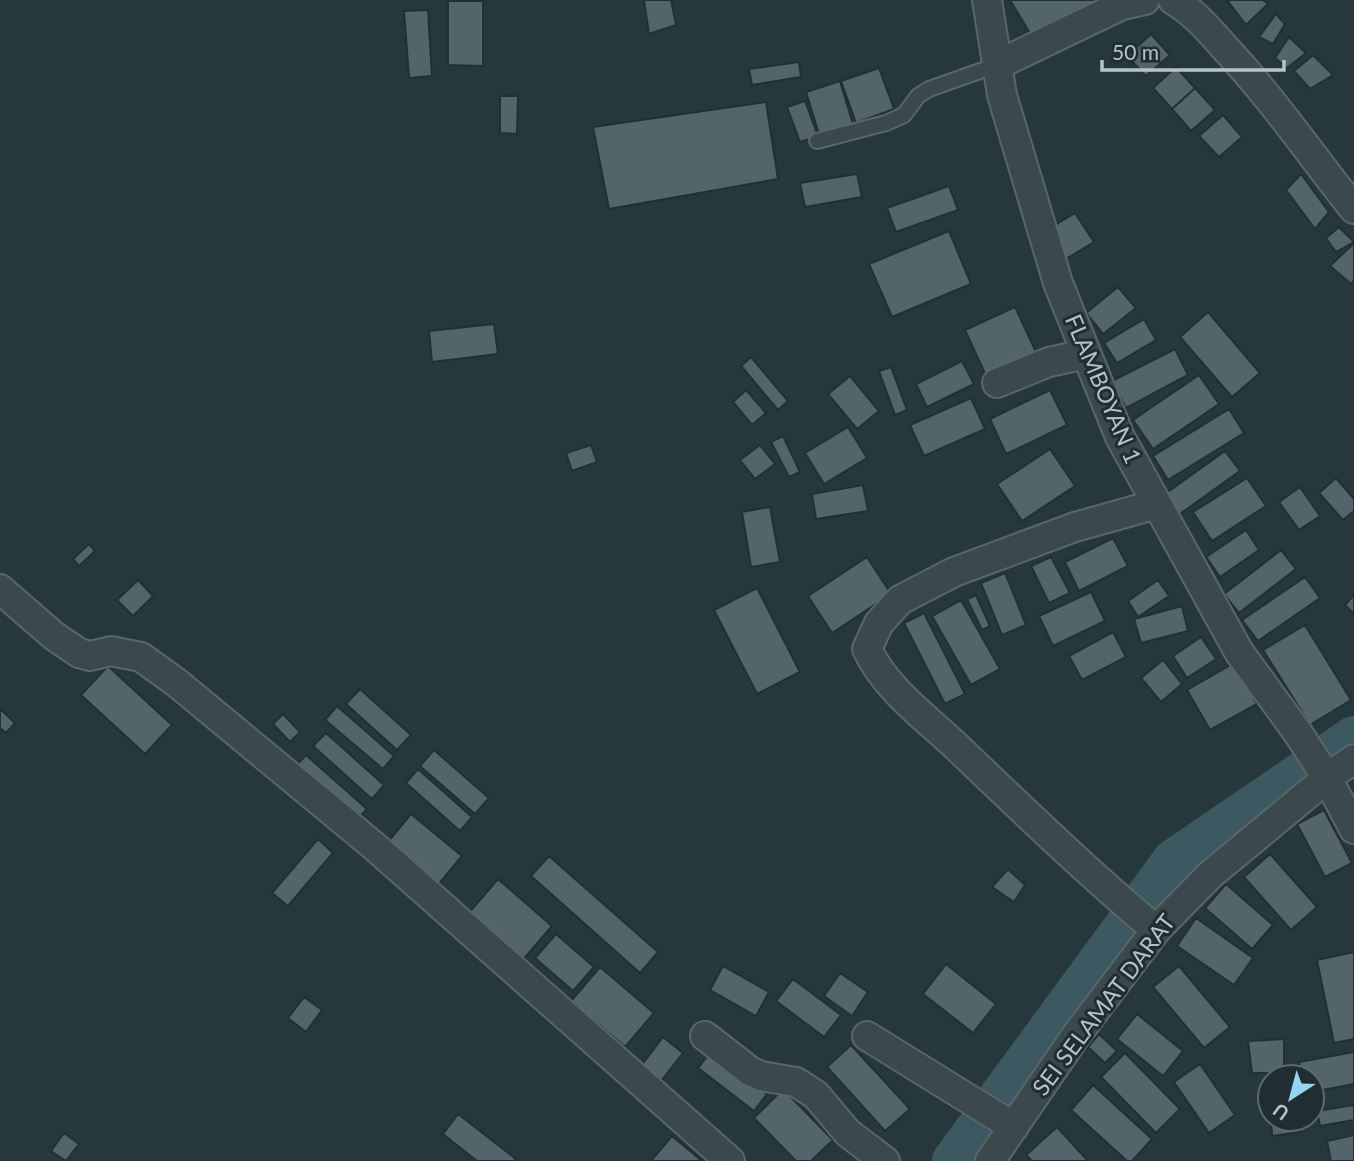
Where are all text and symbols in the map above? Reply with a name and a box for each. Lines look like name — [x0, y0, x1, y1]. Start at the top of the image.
scale bar — [1102, 28, 1284, 72]
text: 50 m — [1112, 39, 1159, 64]
street label: FLAMBOYAN 1 — [1060, 310, 1148, 467]
street label: SEI SELAMAT DARAT — [1026, 908, 1181, 1101]
north arrow — [1256, 1063, 1326, 1133]
text: U — [1268, 1099, 1293, 1126]

